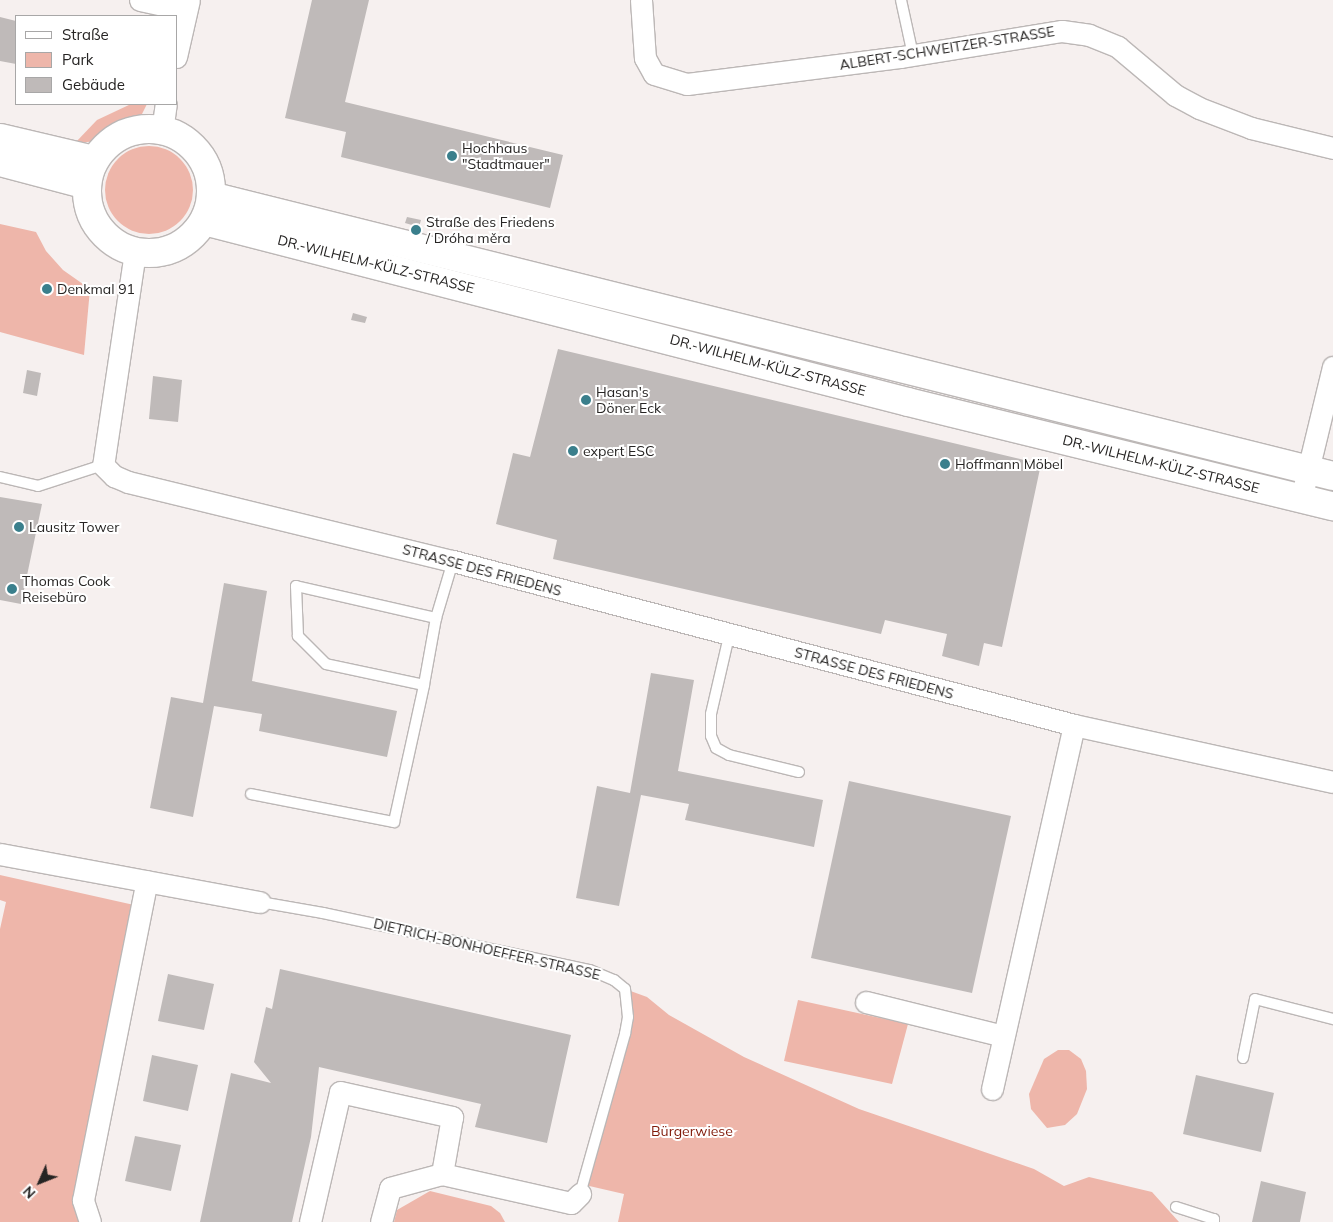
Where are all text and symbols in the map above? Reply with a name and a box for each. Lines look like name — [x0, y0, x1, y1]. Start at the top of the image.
legend — [15, 15, 178, 105]
street label: ALBERT-SCHWEITZER-STRASSE — [838, 23, 1056, 73]
text: Straße — [62, 25, 109, 44]
text: Park — [62, 50, 94, 69]
text: Gebäude — [62, 75, 125, 94]
place label: Hochhaus "Stadtmauer" — [462, 140, 550, 172]
marker: Hochhaus "Stadtmauer" — [446, 150, 458, 162]
place label: Straße des Friedens / Dróha měra — [426, 214, 555, 246]
marker: Straße des Friedens / Dróha měra — [410, 224, 422, 236]
street label: DR.-WILHELM-KÜLZ-STRASSE — [276, 231, 476, 297]
place label: Denkmal 91 — [57, 281, 135, 297]
marker: Denkmal 91 — [41, 283, 53, 295]
street label: DR.-WILHELM-KÜLZ-STRASSE — [668, 331, 868, 399]
place label: Hasan's Döner Eck — [596, 384, 661, 417]
marker: Hasan's Döner Eck — [580, 394, 592, 406]
street label: DR.-WILHELM-KÜLZ-STRASSE — [1061, 431, 1261, 497]
place label: expert ESC — [583, 443, 654, 459]
marker: expert ESC — [567, 445, 579, 457]
place label: Hoffmann Möbel — [955, 456, 1063, 472]
marker: Hoffmann Möbel — [939, 458, 951, 470]
place label: Lausitz Tower — [29, 519, 119, 535]
marker: Lausitz Tower — [13, 521, 25, 533]
street label: STRASSE DES FRIEDENS — [401, 541, 563, 599]
place label: Thomas Cook Reisebüro — [22, 573, 110, 606]
marker: Thomas Cook Reisebüro — [6, 583, 18, 595]
street label: STRASSE DES FRIEDENS — [793, 644, 955, 702]
street label: DIETRICH-BONHOEFFER-STRASSE — [372, 915, 602, 983]
park label: Bürgerwiese — [651, 1123, 733, 1139]
north arrow — [15, 1157, 65, 1207]
text: N — [19, 1182, 39, 1202]

